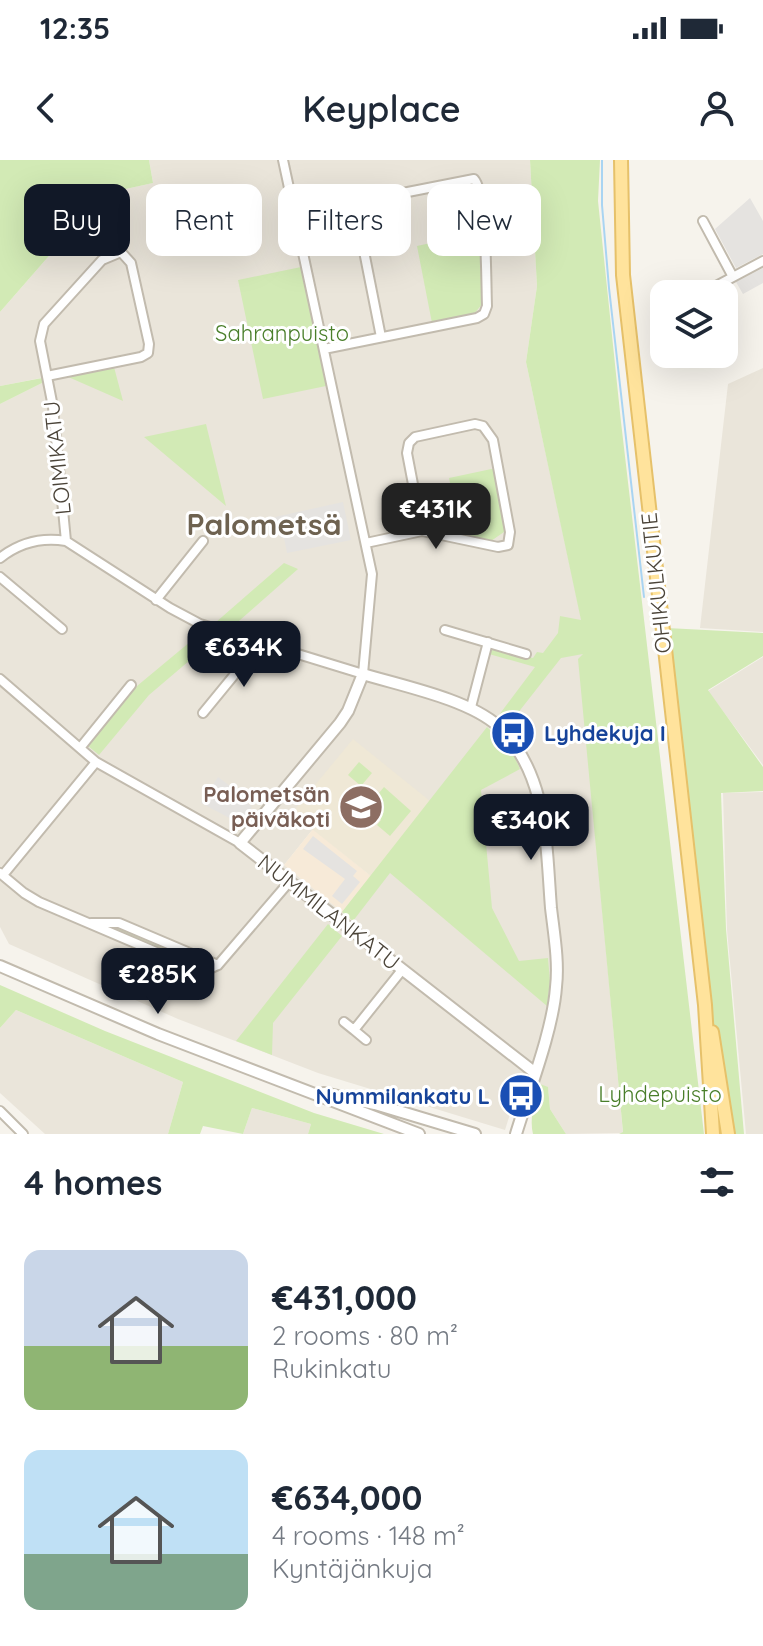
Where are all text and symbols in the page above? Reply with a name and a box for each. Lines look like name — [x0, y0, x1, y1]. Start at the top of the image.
text: 12:35 — [40, 9, 110, 47]
icon: back — [24, 86, 68, 130]
text: Keyplace — [302, 86, 461, 131]
icon: person — [695, 86, 739, 130]
chip: Buy — [24, 184, 130, 256]
chip: Rent — [146, 184, 262, 256]
chip: Filters — [278, 184, 411, 256]
chip: New — [427, 184, 541, 256]
map controls — [650, 280, 738, 368]
button: layers — [650, 280, 738, 368]
park label: Sahranpuisto — [215, 319, 349, 347]
street label: LOIMIKATU — [37, 400, 77, 516]
pin: €431K — [380, 483, 492, 551]
text: €431K — [400, 492, 472, 525]
district label: Palometsä — [186, 505, 342, 543]
street label: OHIKULKUTIE — [635, 511, 677, 655]
pin: €634K — [188, 621, 300, 689]
text: €634K — [206, 630, 282, 663]
bus stop icon: Lyhdekuja I — [489, 709, 537, 757]
place label: Lyhdekuja I — [544, 719, 666, 747]
place label: Palometsän päiväkoti — [203, 780, 330, 833]
school or university icon: Palometsän päiväkoti — [337, 783, 385, 831]
pin: €340K — [475, 794, 587, 862]
text: €340K — [492, 803, 570, 836]
street label: NUMMILANKATU — [252, 848, 406, 976]
pin: €285K — [102, 948, 214, 1016]
text: €285K — [119, 957, 197, 990]
bus stop icon: Nummilankatu L — [497, 1072, 545, 1120]
park label: Lyhdepuisto — [598, 1080, 722, 1108]
place label: Nummilankatu L — [316, 1082, 490, 1110]
icon: filters — [695, 1160, 739, 1204]
text: 4 homes — [24, 1161, 162, 1204]
text: €431,000 — [272, 1276, 417, 1319]
icon: home — [88, 1282, 184, 1378]
text: 2 rooms · 80 m² — [272, 1319, 458, 1352]
text: Rukinkatu — [272, 1352, 392, 1385]
text: €634,000 — [272, 1476, 422, 1519]
icon: home — [88, 1482, 184, 1578]
text: 4 rooms · 148 m² — [272, 1519, 465, 1552]
text: Kyntäjänkuja — [272, 1552, 433, 1585]

